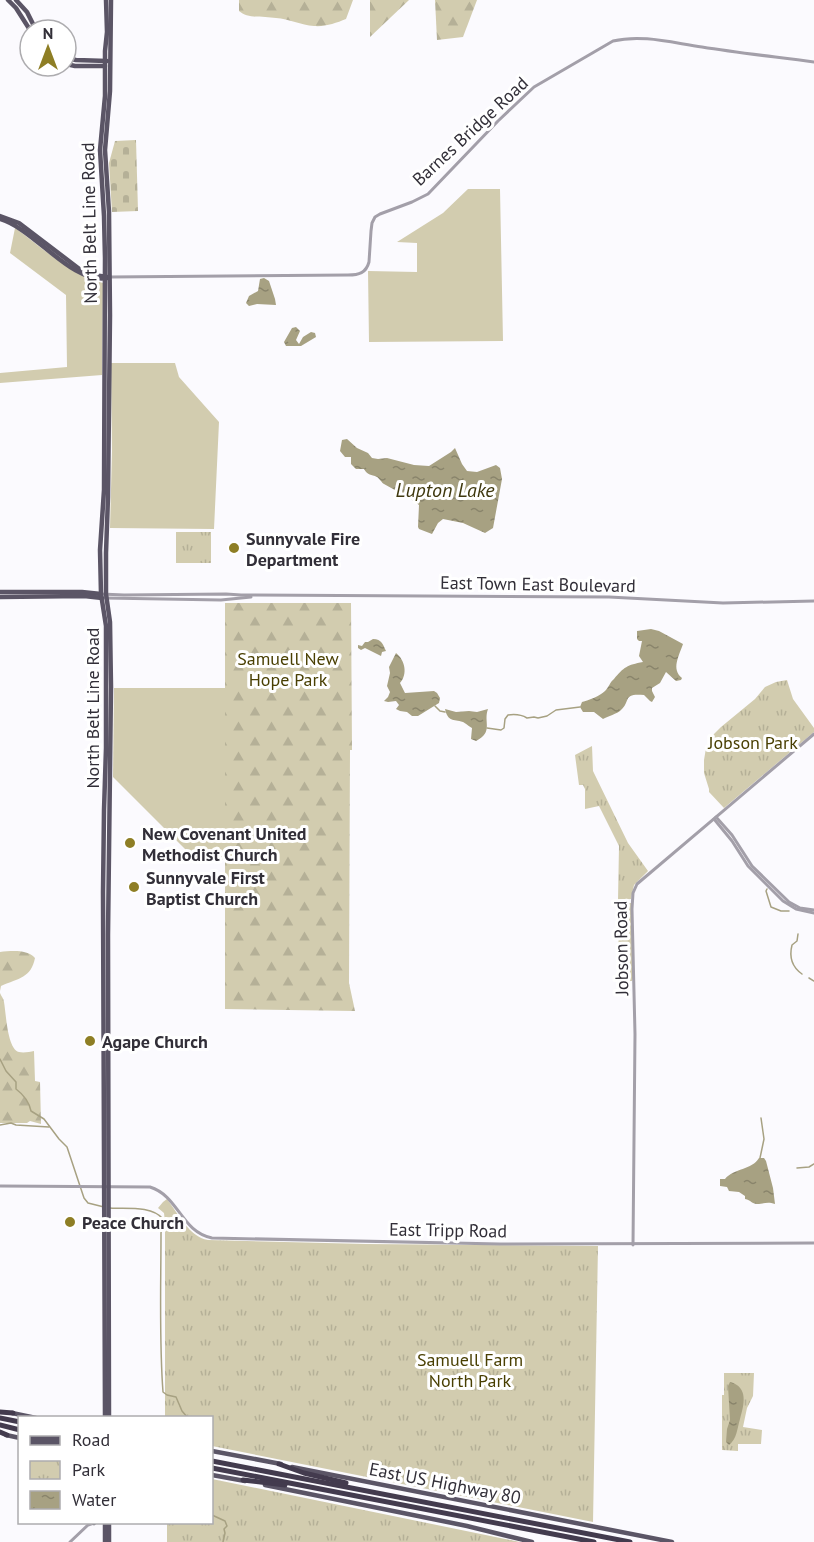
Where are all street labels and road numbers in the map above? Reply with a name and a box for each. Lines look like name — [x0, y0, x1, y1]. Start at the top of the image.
street label: Barnes Bridge Road — [407, 72, 533, 190]
street label: North Belt Line Road — [76, 142, 102, 304]
street label: East Town East Boulevard — [440, 571, 636, 597]
street label: North Belt Line Road — [81, 627, 104, 789]
street label: Jobson Road — [609, 901, 633, 996]
street label: East Tripp Road — [389, 1217, 507, 1243]
street label: East US Highway 80 — [367, 1457, 523, 1509]

